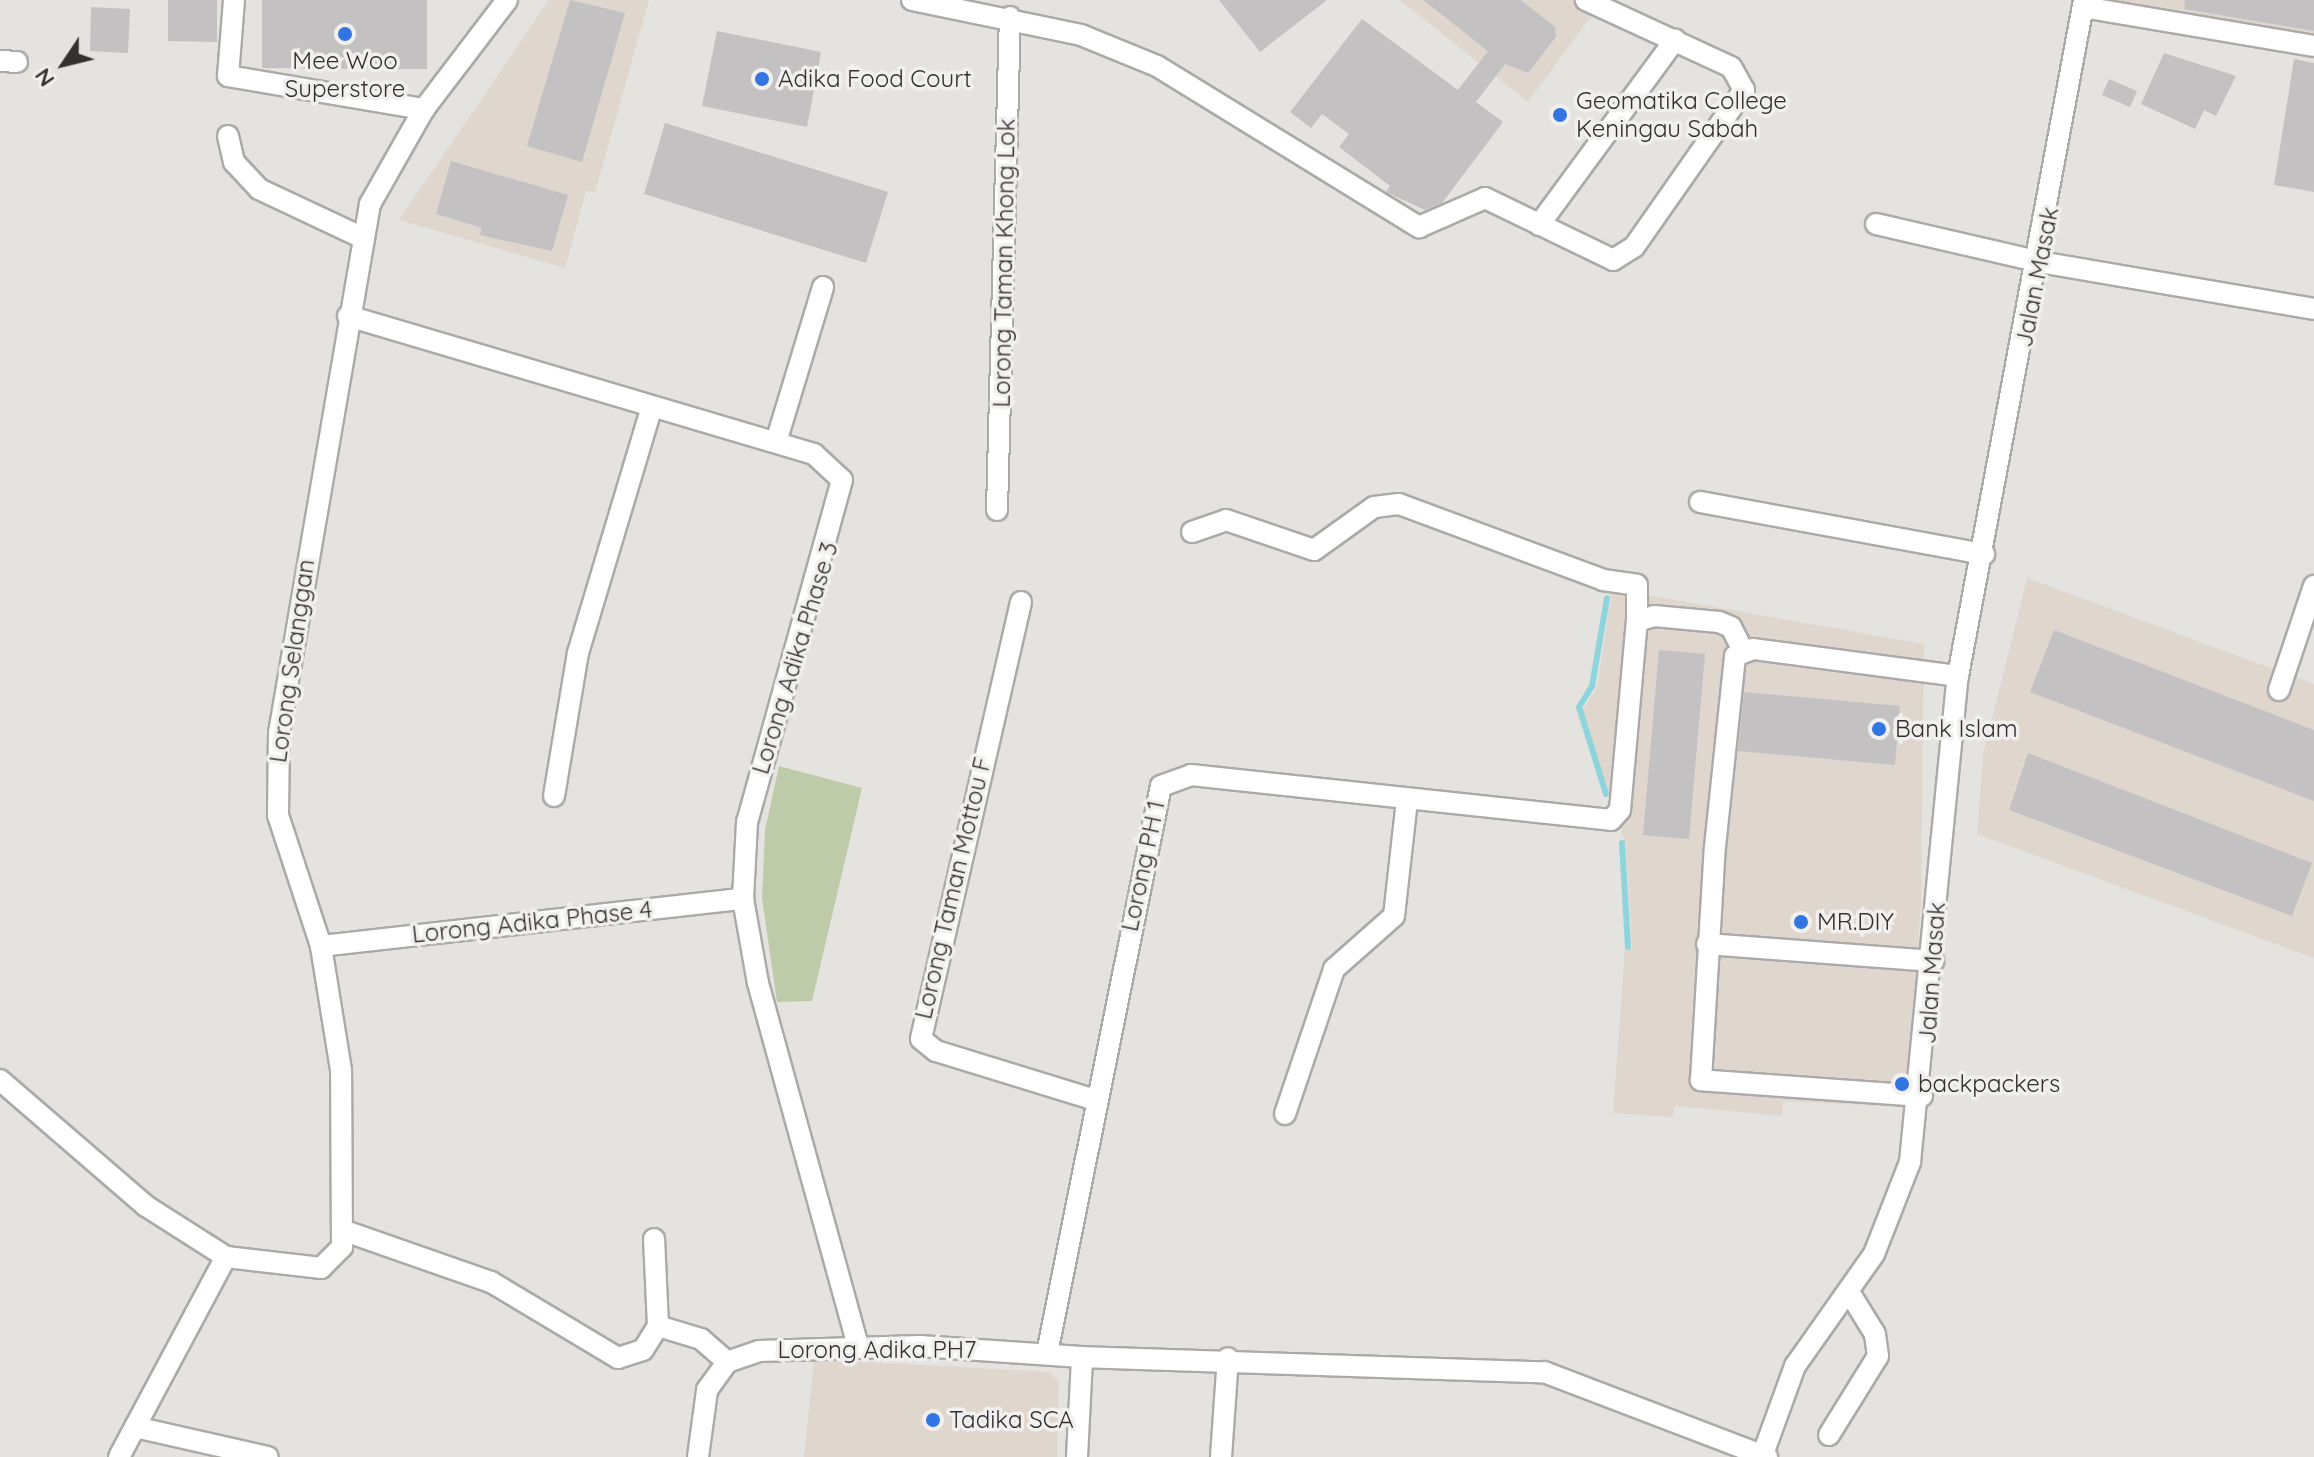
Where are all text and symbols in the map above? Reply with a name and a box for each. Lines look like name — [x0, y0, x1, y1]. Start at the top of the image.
north arrow — [24, 24, 104, 104]
marker: Mee Woo Superstore — [336, 25, 354, 43]
place label: Mee Woo Superstore — [285, 47, 405, 103]
text: N — [28, 63, 60, 92]
place label: Adika Food Court — [778, 65, 972, 93]
marker: Adika Food Court — [753, 70, 771, 88]
place label: Geomatika College Keningau Sabah — [1576, 87, 1787, 143]
marker: Geomatika College Keningau Sabah — [1551, 106, 1569, 124]
street label: Lorong Taman Khong Lok — [987, 118, 1021, 408]
street label: Jalan Masak — [2009, 205, 2065, 349]
street label: Lorong Adika Phase 3 — [746, 538, 844, 778]
street label: Lorong Selanggan — [263, 557, 321, 765]
place label: Bank Islam — [1895, 715, 2018, 743]
marker: Bank Islam — [1870, 720, 1888, 738]
street label: Lorong Taman Mottou F — [909, 754, 997, 1022]
street label: Lorong PH 1 — [1115, 798, 1171, 934]
street label: Lorong Adika Phase 4 — [410, 895, 654, 949]
street label: Jalan Masak — [1913, 901, 1951, 1045]
place label: MR.DIY — [1817, 908, 1894, 936]
marker: MR.DIY — [1792, 913, 1810, 931]
place label: backpackers — [1918, 1070, 2060, 1098]
marker: backpackers — [1893, 1075, 1911, 1093]
street label: Lorong Adika PH7 — [778, 1336, 976, 1364]
place label: Tadika SCA — [949, 1406, 1074, 1434]
marker: Tadika SCA — [924, 1411, 942, 1429]

